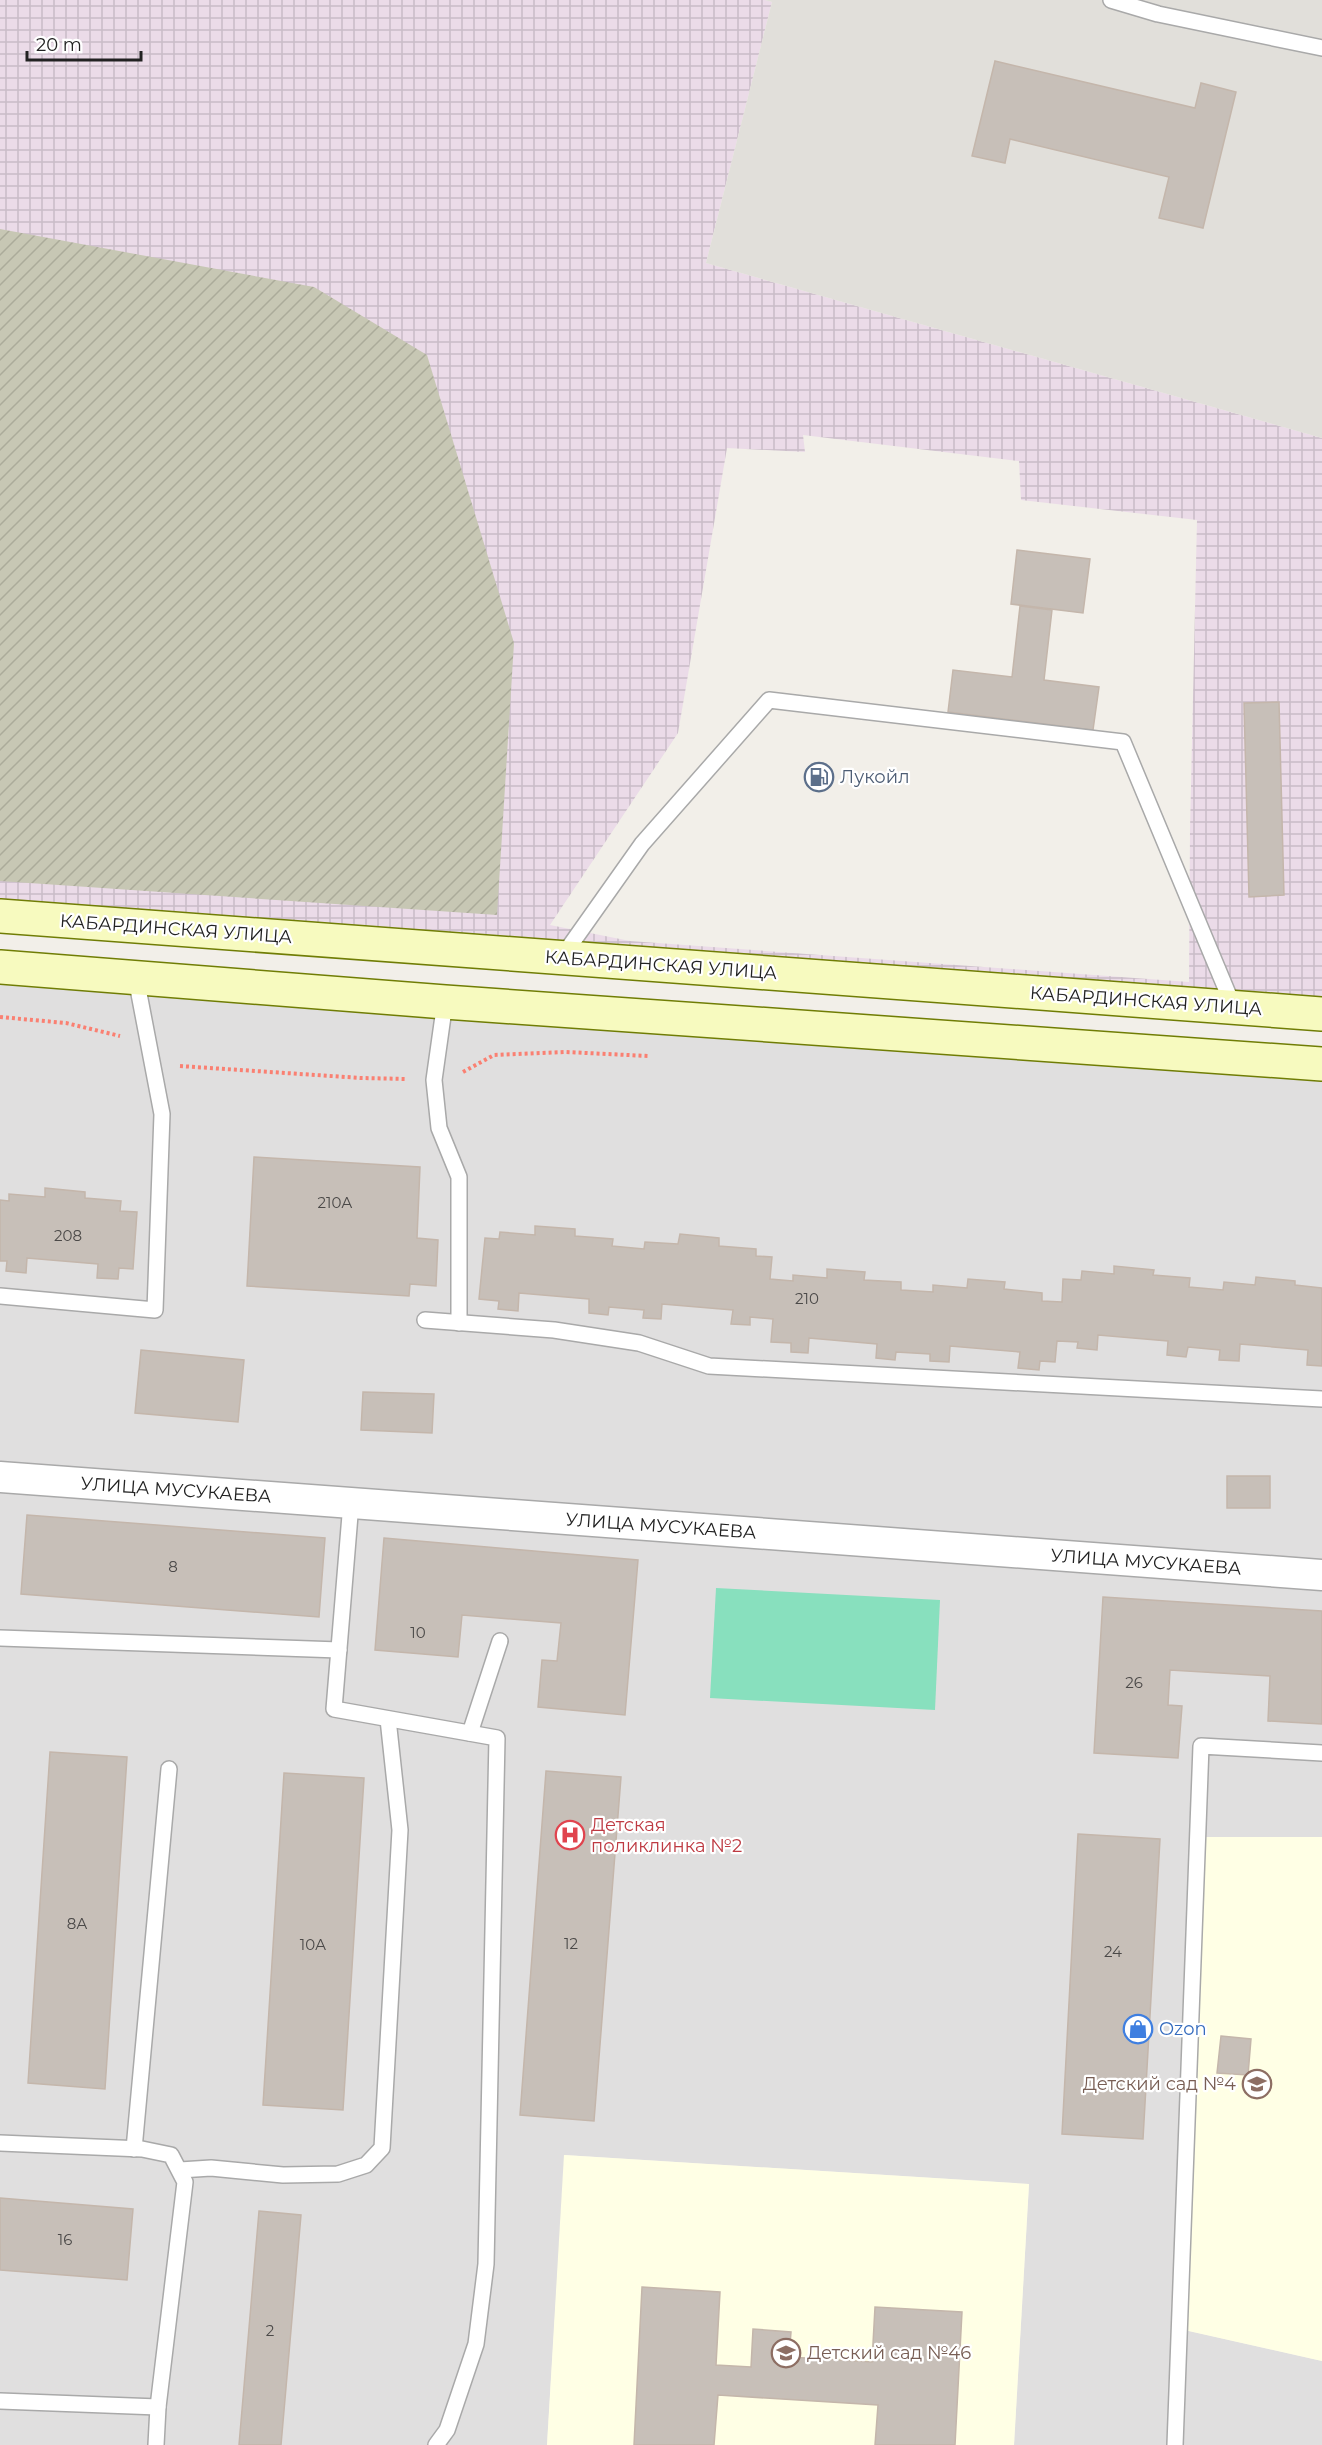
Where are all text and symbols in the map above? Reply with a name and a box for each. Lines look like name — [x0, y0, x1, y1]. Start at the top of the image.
scale bar — [27, 24, 141, 62]
text: 20 m — [36, 34, 82, 56]
fuel station icon: Лукойл — [803, 761, 835, 793]
place label: Лукойл — [840, 766, 910, 788]
street label: КАБАРДИНСКАЯ УЛИЦА — [59, 910, 293, 948]
street label: КАБАРДИНСКАЯ УЛИЦА — [544, 946, 778, 984]
street label: КАБАРДИНСКАЯ УЛИЦА — [1029, 982, 1263, 1020]
house number: 210А — [318, 1193, 352, 1212]
house number: 208 — [54, 1226, 82, 1245]
house number: 210 — [795, 1289, 819, 1308]
street label: УЛИЦА МУСУКАЕВА — [80, 1472, 273, 1508]
street label: УЛИЦА МУСУКАЕВА — [565, 1508, 758, 1544]
street label: УЛИЦА МУСУКАЕВА — [1050, 1544, 1243, 1580]
house number: 8 — [168, 1557, 178, 1576]
house number: 10 — [410, 1623, 426, 1642]
house number: 26 — [1125, 1673, 1143, 1692]
place label: Детская поликлинка №2 — [591, 1814, 742, 1857]
hospital icon: Детская поликлинка №2 — [554, 1819, 586, 1851]
house number: 8А — [67, 1914, 87, 1933]
house number: 12 — [564, 1934, 578, 1953]
house number: 10А — [300, 1935, 326, 1954]
house number: 24 — [1104, 1942, 1122, 1961]
shop icon: Ozon — [1122, 2013, 1154, 2045]
place label: Ozon — [1159, 2018, 1207, 2040]
school or university icon: Детский сад №4 — [1241, 2068, 1273, 2100]
place label: Детский сад №4 — [1083, 2073, 1236, 2095]
house number: 16 — [58, 2230, 72, 2249]
house number: 2 — [266, 2321, 274, 2340]
school or university icon: Детский сад №46 — [770, 2337, 802, 2369]
place label: Детский сад №46 — [807, 2342, 971, 2364]

